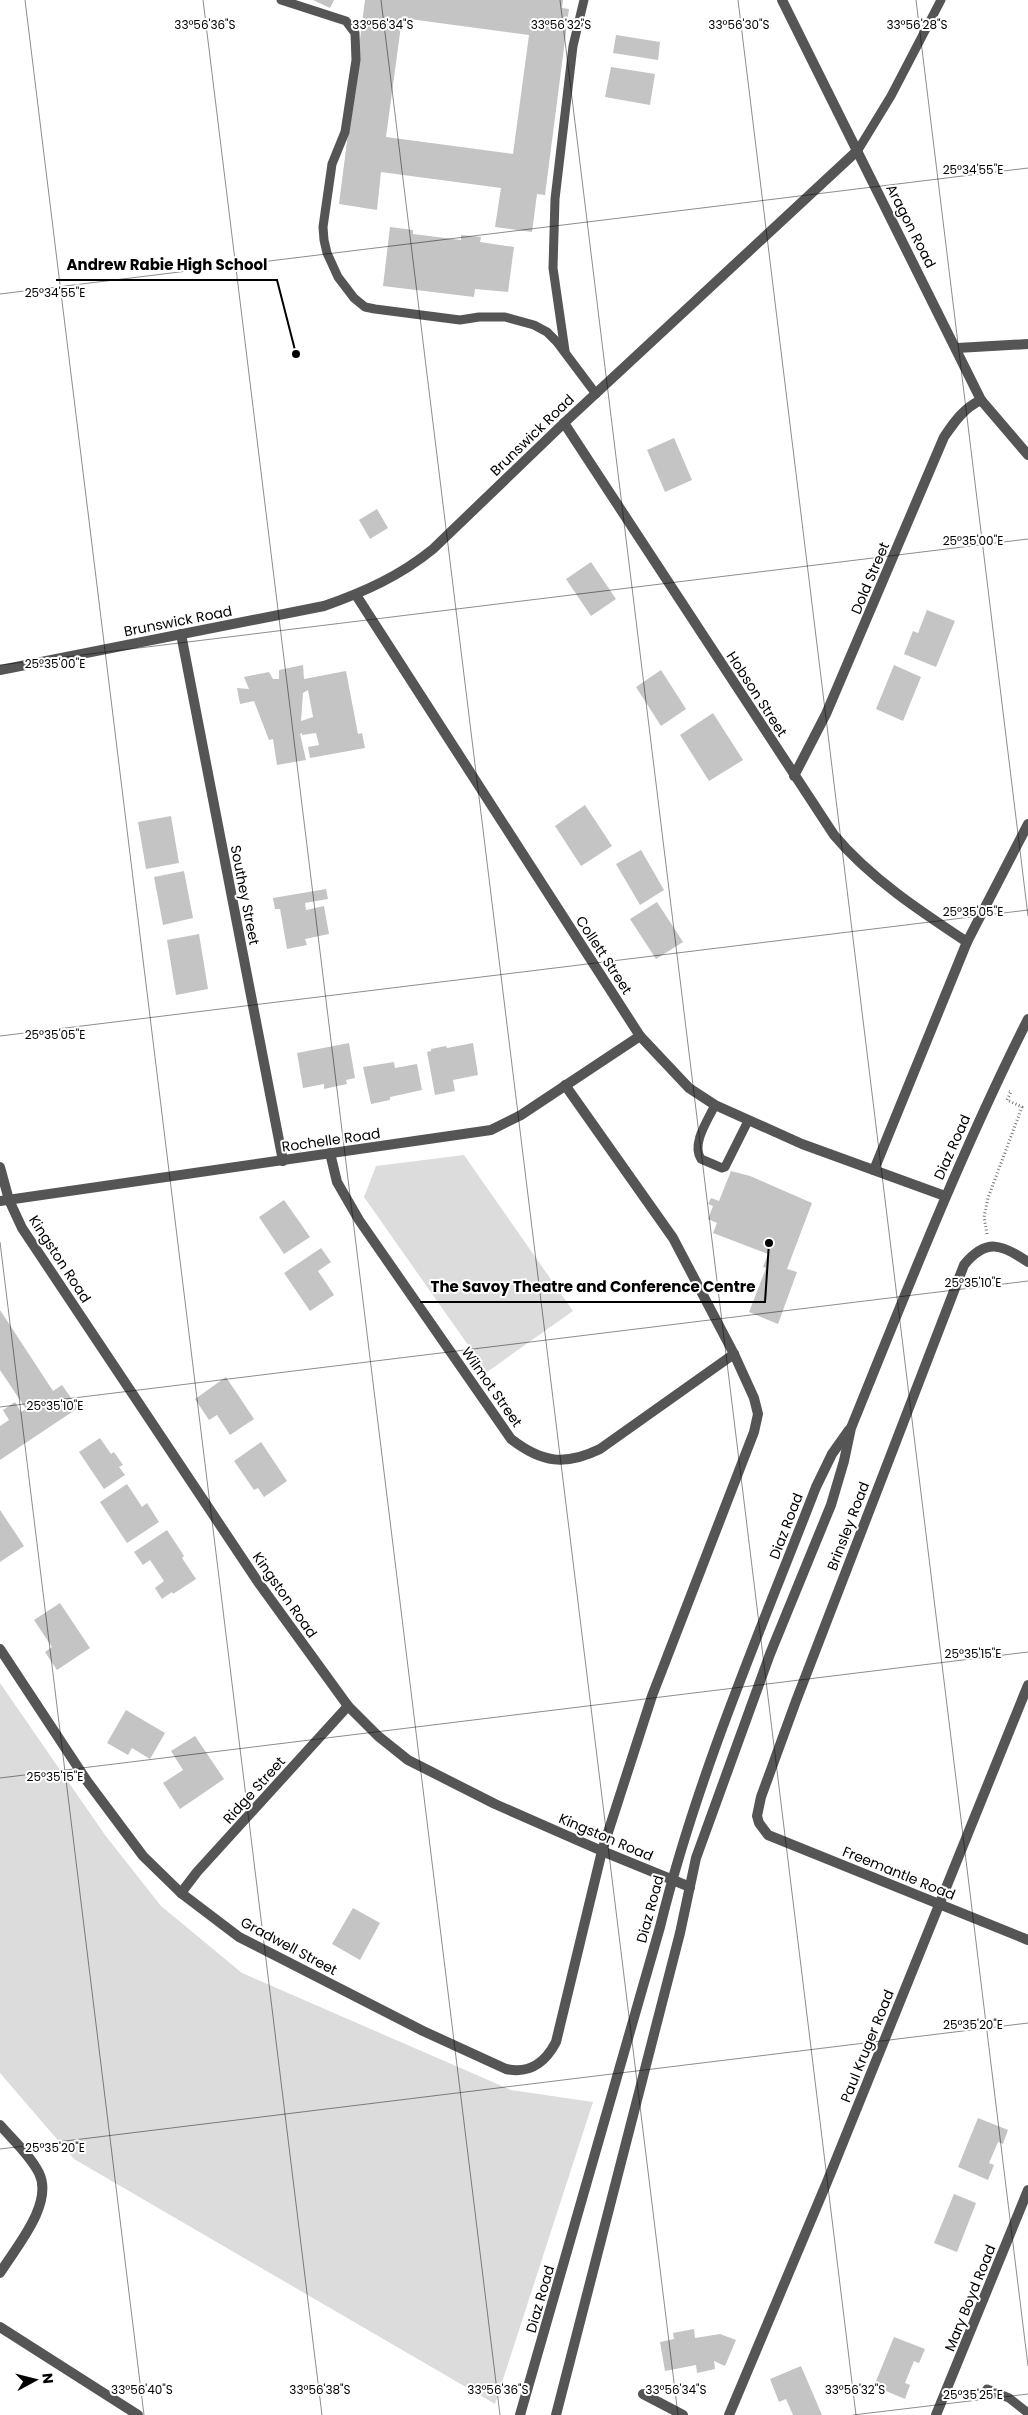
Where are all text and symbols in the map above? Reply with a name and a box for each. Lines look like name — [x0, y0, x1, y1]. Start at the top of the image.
text: 33°56'36"S — [174, 16, 236, 33]
text: 33°56'34"S — [352, 16, 414, 33]
text: 33°56'32"S — [531, 16, 591, 33]
text: 33°56'30"S — [708, 16, 770, 33]
text: 33°56'28"S — [886, 16, 948, 33]
text: 25°34'55"E — [943, 161, 1003, 178]
street label: Aragon Road — [881, 181, 941, 271]
callout: Andrew Rabie High School — [56, 250, 277, 280]
text: Andrew Rabie High School — [67, 254, 268, 275]
text: 25°34'55"E — [25, 284, 85, 301]
street label: Brunswick Road — [486, 390, 578, 480]
text: 25°35'00"E — [943, 532, 1003, 549]
street label: Dold Street — [846, 539, 894, 617]
street label: Brunswick Road — [122, 601, 234, 641]
street label: Hobson Street — [722, 647, 792, 741]
text: 25°35'00"E — [25, 655, 85, 672]
street label: Southey Street — [226, 843, 264, 947]
text: 25°35'05"E — [943, 903, 1003, 920]
street label: Collett Street — [571, 912, 637, 998]
text: 25°35'05"E — [25, 1026, 85, 1043]
street label: Diaz Road — [929, 1111, 975, 1183]
street label: Rochelle Road — [280, 1123, 382, 1157]
street label: Kingston Road — [24, 1211, 96, 1307]
callout: The Savoy Theatre and Conference Centre — [420, 1272, 765, 1302]
text: 25°35'10"E — [945, 1274, 1001, 1291]
text: The Savoy Theatre and Conference Centre — [431, 1276, 755, 1297]
street label: Wilmot Street — [457, 1343, 527, 1431]
text: 25°35'10"E — [27, 1397, 83, 1414]
street label: Brinsley Road — [822, 1479, 874, 1573]
street label: Diaz Road — [764, 1490, 808, 1562]
street label: Kingston Road — [248, 1548, 322, 1642]
text: 25°35'15"E — [945, 1645, 1001, 1662]
street label: Ridge Street — [218, 1752, 290, 1828]
text: 25°35'15"E — [27, 1768, 83, 1785]
street label: Kingston Road — [556, 1808, 656, 1866]
street label: Freemantle Road — [840, 1841, 958, 1905]
street label: Diaz Road — [631, 1873, 669, 1945]
street label: Gradwell Street — [237, 1912, 341, 1980]
street label: Paul Kruger Road — [835, 1987, 899, 2105]
text: 25°35'20"E — [943, 2016, 1003, 2033]
text: 25°35'20"E — [25, 2139, 85, 2156]
street label: Mary Boyd Road — [939, 2242, 1001, 2354]
street label: Diaz Road — [521, 2263, 559, 2335]
north arrow — [10, 2355, 60, 2405]
text: N — [37, 2372, 58, 2385]
text: 33°56'40"S — [111, 2381, 173, 2398]
text: 33°56'38"S — [289, 2381, 351, 2398]
text: 33°56'36"S — [467, 2381, 529, 2398]
text: 33°56'34"S — [645, 2381, 707, 2398]
text: 33°56'32"S — [825, 2381, 885, 2398]
text: 25°35'25"E — [943, 2386, 1003, 2403]

